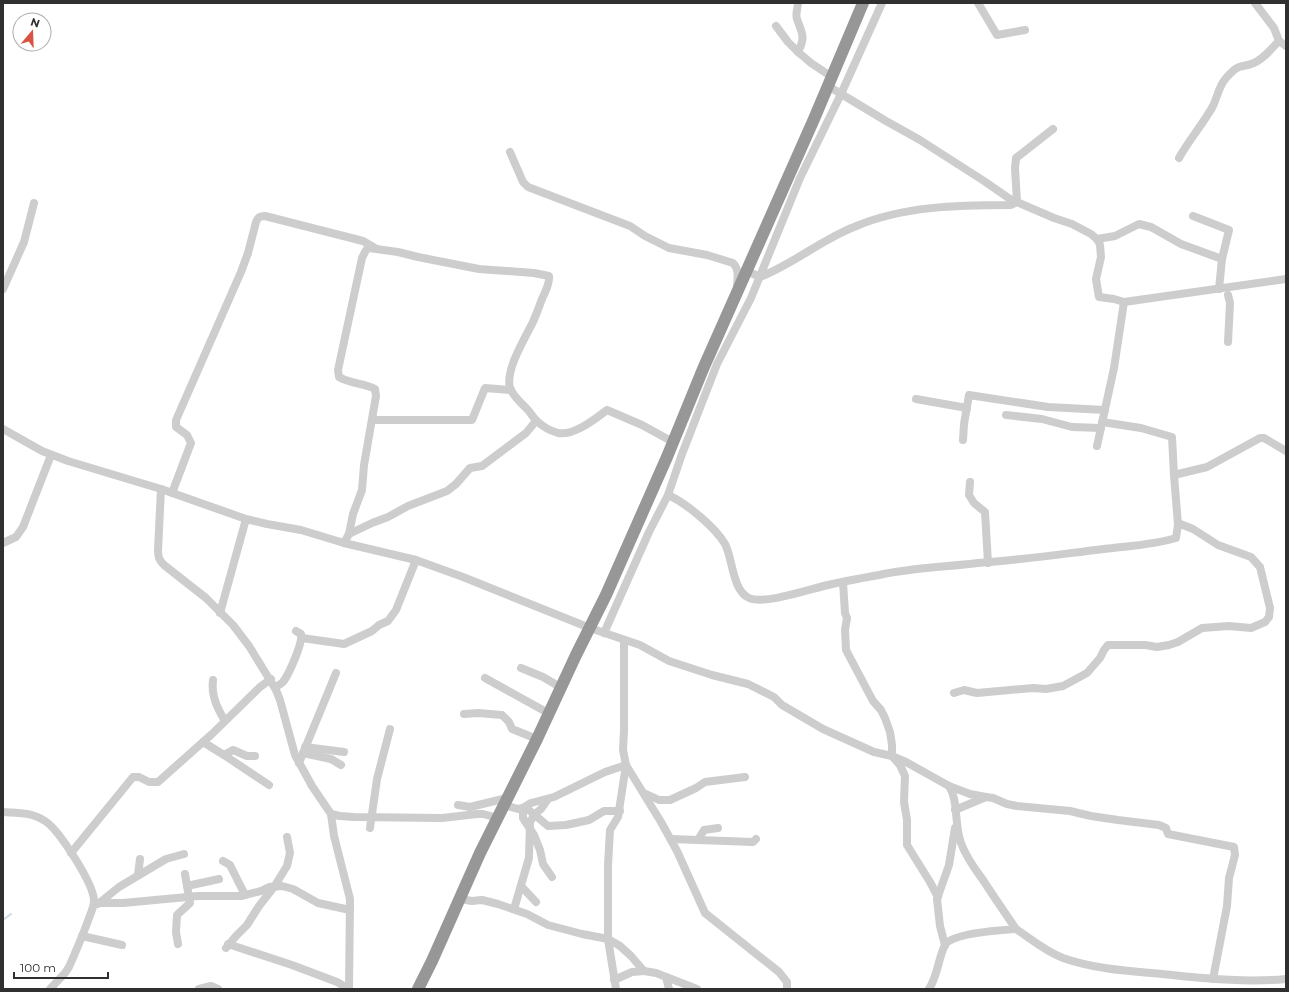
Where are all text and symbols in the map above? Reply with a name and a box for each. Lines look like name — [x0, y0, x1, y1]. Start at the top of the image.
north arrow — [12, 12, 52, 52]
text: N — [29, 14, 42, 31]
scale bar — [14, 954, 108, 980]
text: 100 m — [20, 960, 56, 975]

